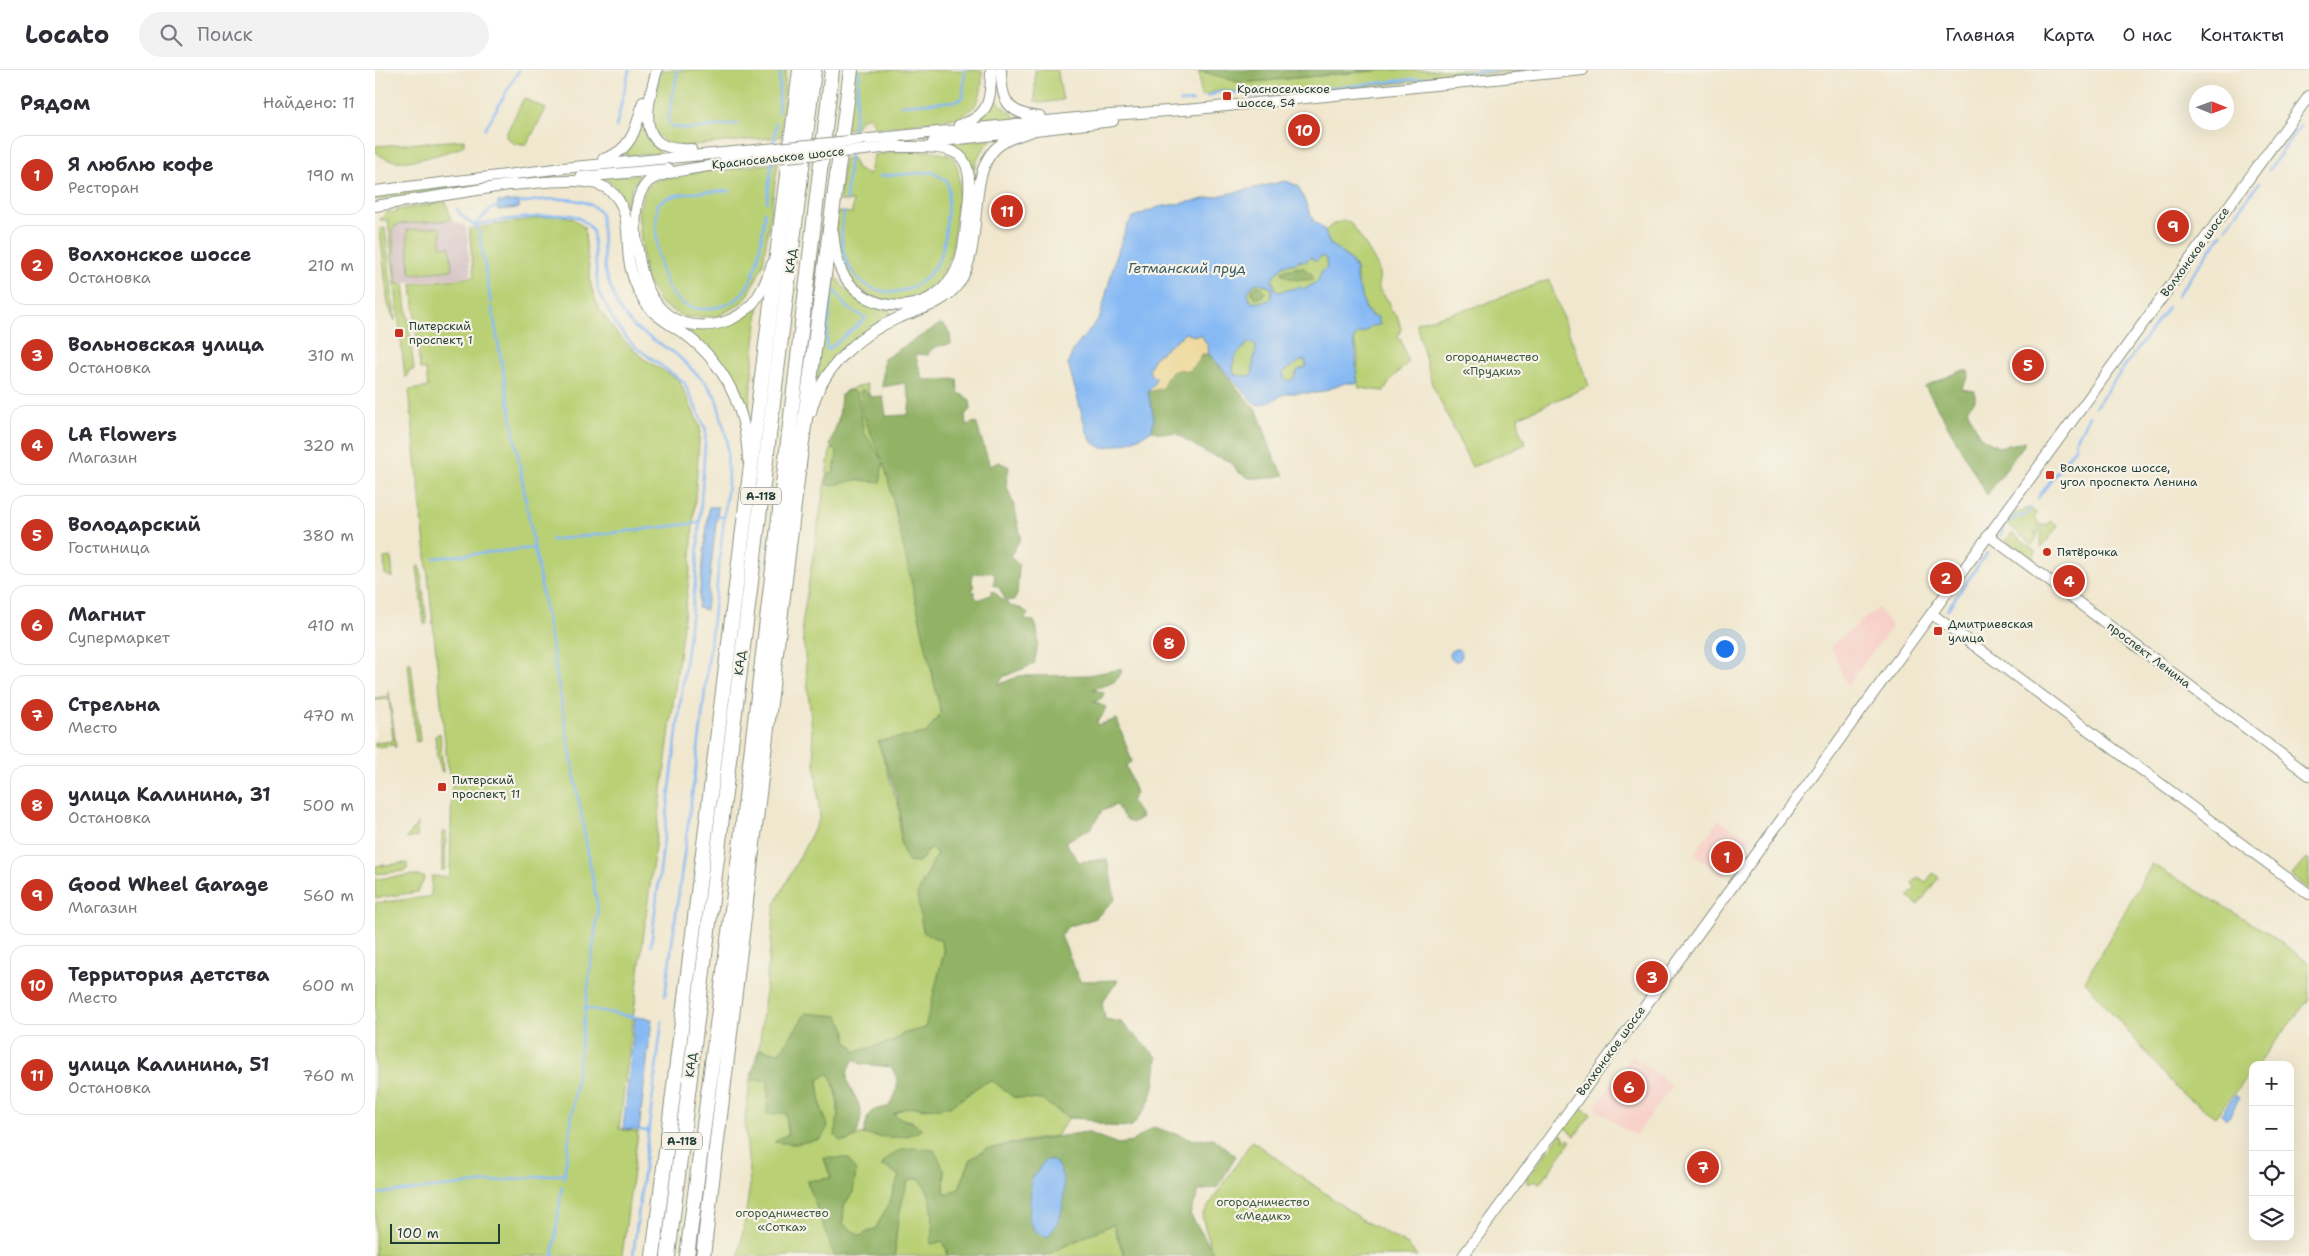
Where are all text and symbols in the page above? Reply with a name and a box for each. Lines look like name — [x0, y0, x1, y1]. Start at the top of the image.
search box — [139, 12, 489, 57]
text: Locato — [25, 19, 109, 51]
icon: search — [157, 21, 185, 49]
text: Поиск — [197, 22, 253, 47]
text: Главная — [1945, 23, 2015, 47]
text: Карта — [2043, 23, 2095, 47]
text: О нас — [2123, 23, 2172, 47]
text: Контакты — [2200, 23, 2284, 47]
place label: Красносельское шоссе, 54 — [1237, 81, 1330, 111]
north arrow — [2189, 85, 2234, 130]
text: Рядом — [20, 89, 90, 117]
marker: Красносельское шоссе, 54 — [1221, 90, 1233, 102]
text: Найдено: 11 — [263, 92, 355, 113]
pin: 10 — [1288, 111, 1320, 149]
street label: Красносельское шоссе — [711, 143, 845, 173]
text: Я люблю кофе — [68, 152, 214, 177]
text: 1 — [33, 165, 41, 186]
text: 190 m — [307, 165, 354, 186]
text: Ресторан — [68, 177, 139, 198]
pin: 11 — [991, 192, 1023, 230]
street label: Волхонское шоссе — [2157, 204, 2233, 300]
pin: 9 — [2157, 207, 2189, 245]
text: Волхонское шоссе — [68, 242, 251, 267]
street label: КАД — [782, 248, 800, 274]
text: 2 — [31, 255, 43, 276]
text: 210 m — [307, 255, 354, 276]
water label: Гетманский пруд — [1128, 259, 1246, 277]
text: Остановка — [68, 267, 151, 288]
place label: Питерский проспект, 1 — [409, 318, 473, 348]
marker: Питерский проспект, 1 — [393, 327, 405, 339]
text: Вольновская улица — [68, 332, 264, 357]
text: 3 — [31, 345, 43, 366]
text: 310 m — [307, 345, 354, 366]
pin: 5 — [2012, 346, 2044, 384]
park label: огородничество «Прудки» — [1445, 349, 1539, 379]
text: Остановка — [68, 357, 151, 378]
text: LA Flowers — [68, 422, 177, 447]
text: 4 — [31, 435, 43, 456]
text: 320 m — [303, 435, 354, 456]
text: Магазин — [68, 447, 137, 468]
place label: Волхонское шоссе, угол проспекта Ленина — [2060, 460, 2198, 490]
marker: Волхонское шоссе, угол проспекта Ленина — [2044, 469, 2056, 481]
road number: А-118 — [741, 488, 781, 504]
text: Володарский — [68, 512, 201, 537]
text: 5 — [32, 525, 42, 546]
text: 380 m — [302, 525, 354, 546]
text: Гостиница — [68, 537, 150, 558]
place label: Пятёрочка — [2057, 544, 2118, 560]
marker: Пятёрочка — [2041, 546, 2053, 558]
pin: 2 — [1930, 559, 1962, 597]
pin: 4 — [2053, 562, 2085, 600]
text: Магнит — [68, 602, 146, 627]
text: 6 — [31, 615, 43, 636]
text: 410 m — [307, 615, 354, 636]
place label: Дмитриевская улица — [1948, 616, 2033, 646]
street label: проспект Ленина — [2104, 618, 2195, 692]
pin: 8 — [1153, 624, 1185, 662]
marker: Дмитриевская улица — [1932, 625, 1944, 637]
text: Супермаркет — [68, 627, 170, 648]
your location — [1712, 636, 1738, 662]
street label: КАД — [731, 650, 749, 676]
text: Стрельна — [68, 692, 160, 717]
text: 7 — [31, 705, 43, 726]
text: 470 m — [303, 705, 354, 726]
text: Место — [68, 717, 118, 738]
place label: Питерский проспект, 11 — [452, 772, 520, 802]
marker: Питерский проспект, 11 — [436, 781, 448, 793]
text: улица Калинина, 31 — [68, 782, 271, 807]
text: 8 — [31, 795, 43, 816]
text: 500 m — [303, 795, 354, 816]
text: Остановка — [68, 807, 151, 828]
pin: 1 — [1711, 838, 1743, 876]
text: Good Wheel Garage — [68, 872, 269, 897]
text: 9 — [31, 885, 43, 906]
text: 560 m — [303, 885, 354, 906]
text: Магазин — [68, 897, 137, 918]
pin: 3 — [1636, 958, 1668, 996]
text: Территория детства — [68, 962, 270, 987]
text: 10 — [28, 975, 46, 996]
text: 600 m — [302, 975, 354, 996]
text: Место — [68, 987, 118, 1008]
street label: Волхонское шоссе — [1573, 1003, 1649, 1099]
text: улица Калинина, 51 — [68, 1052, 269, 1077]
street label: КАД — [682, 1052, 700, 1078]
map controls — [2249, 1061, 2294, 1241]
button: + — [2249, 1061, 2294, 1106]
text: 11 — [30, 1065, 44, 1086]
text: 760 m — [302, 1065, 354, 1086]
pin: 6 — [1613, 1068, 1645, 1106]
text: Остановка — [68, 1077, 151, 1098]
button: − — [2249, 1106, 2294, 1151]
road number: А-118 — [662, 1132, 702, 1150]
pin: 7 — [1687, 1148, 1719, 1186]
button: locate — [2249, 1151, 2294, 1196]
park label: огородничество «Медик» — [1216, 1194, 1310, 1224]
button: layers — [2249, 1196, 2294, 1241]
park label: огородничество «Сотка» — [735, 1205, 829, 1235]
scale bar — [390, 1221, 500, 1244]
text: 100 m — [397, 1224, 439, 1242]

